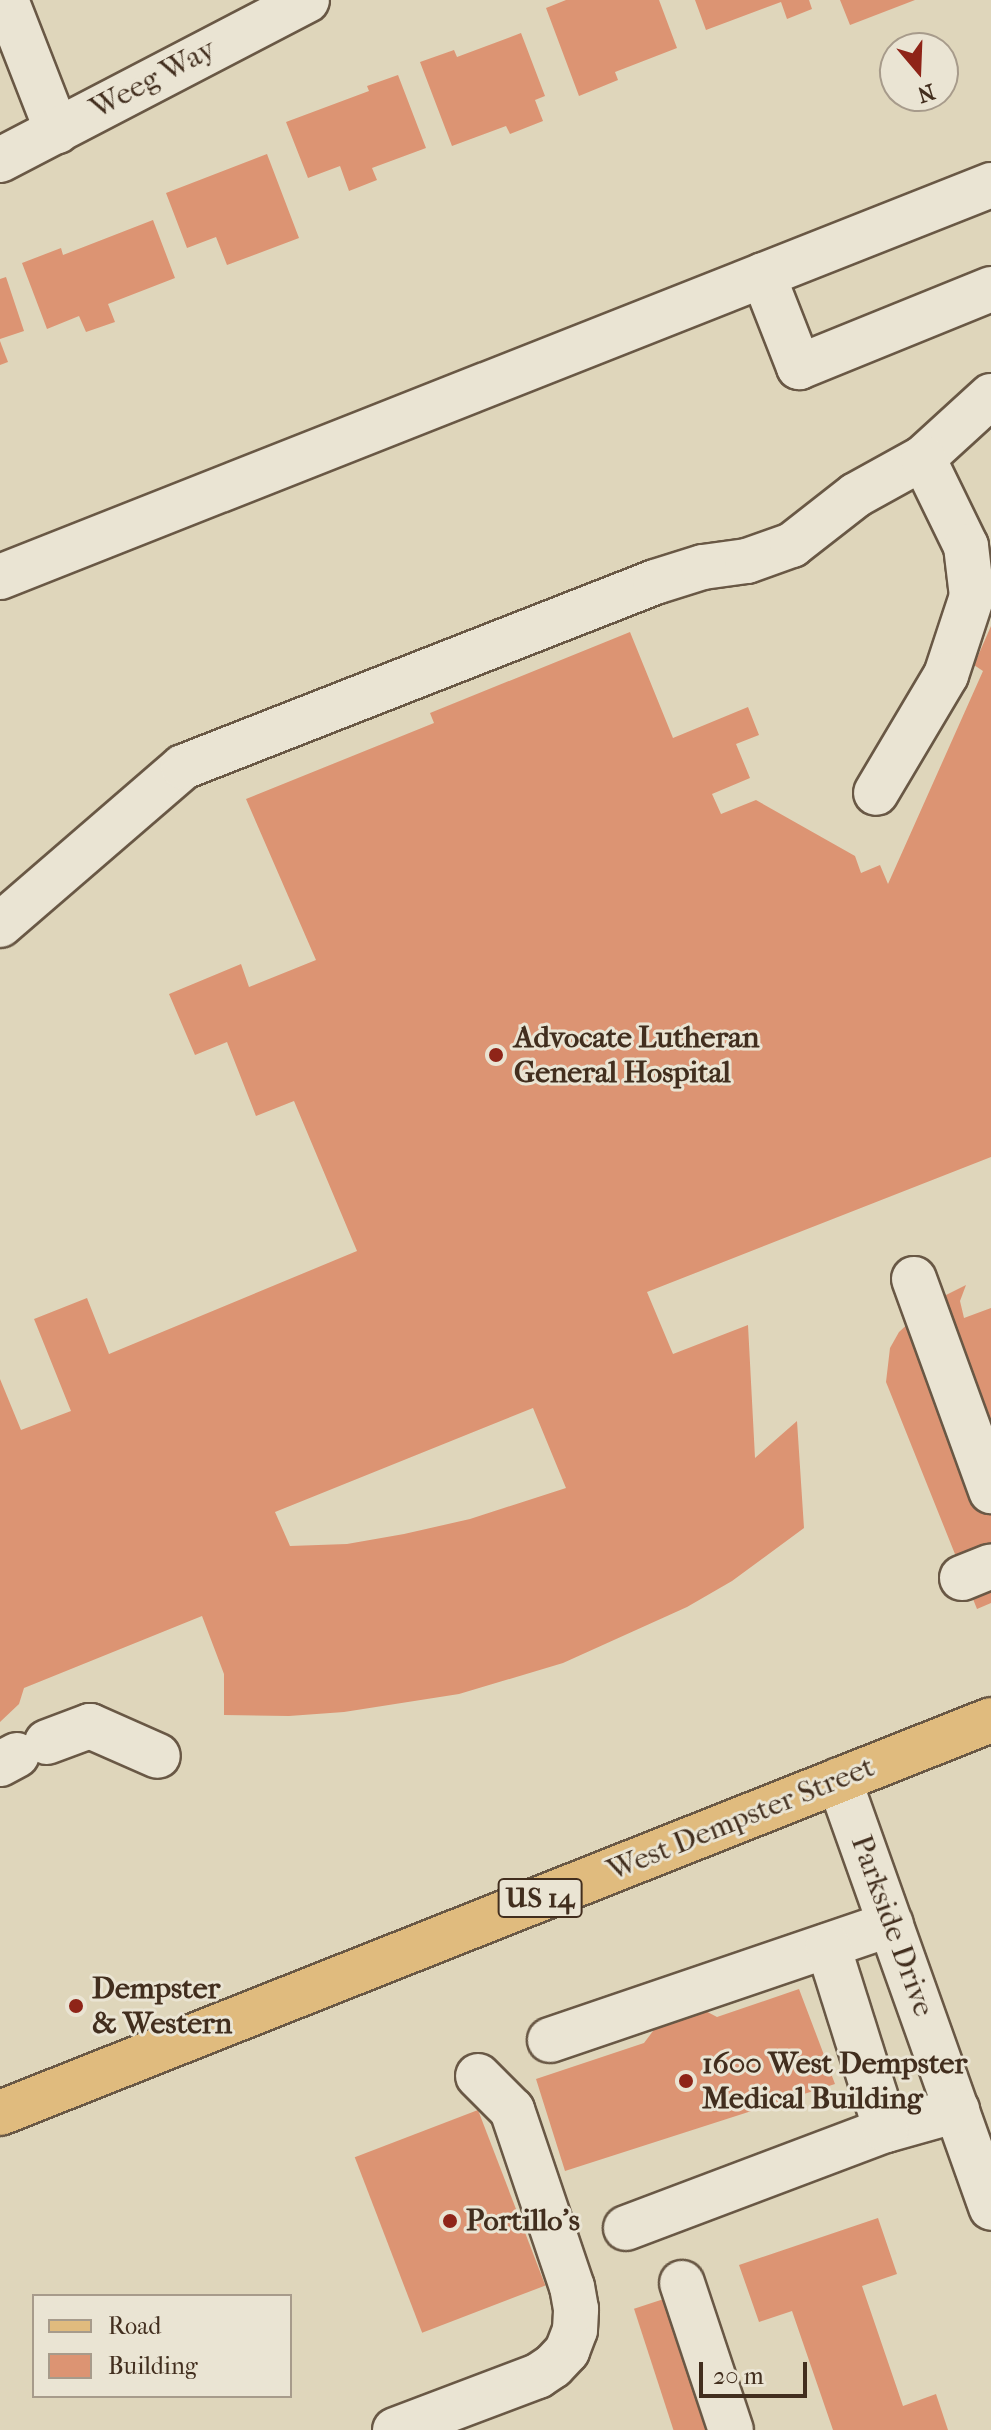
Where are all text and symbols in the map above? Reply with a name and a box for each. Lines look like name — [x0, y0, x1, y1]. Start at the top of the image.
street label: Weeg Way — [84, 31, 222, 127]
north arrow — [879, 32, 959, 112]
text: N — [914, 78, 938, 108]
place label: Advocate Lutheran General Hospital — [514, 1020, 759, 1090]
marker: Advocate Lutheran General Hospital — [485, 1044, 507, 1066]
street label: West Dempster Street — [602, 1749, 880, 1889]
street label: Parkside Drive — [843, 1831, 941, 2021]
road number: US 14 — [496, 1874, 584, 1922]
place label: Dempster & Western — [92, 1971, 232, 2042]
marker: Dempster & Western — [67, 1997, 85, 2015]
place label: 1600 West Dempster Medical Building — [702, 2046, 967, 2116]
marker: 1600 West Dempster Medical Building — [677, 2072, 695, 2090]
place label: Portillo's — [466, 2203, 580, 2239]
marker: Portillo's — [441, 2212, 459, 2230]
legend — [32, 2294, 292, 2398]
text: Road — [108, 2312, 161, 2340]
scale bar — [703, 2346, 811, 2396]
text: Building — [108, 2352, 198, 2380]
text: 20 m — [713, 2362, 764, 2390]

